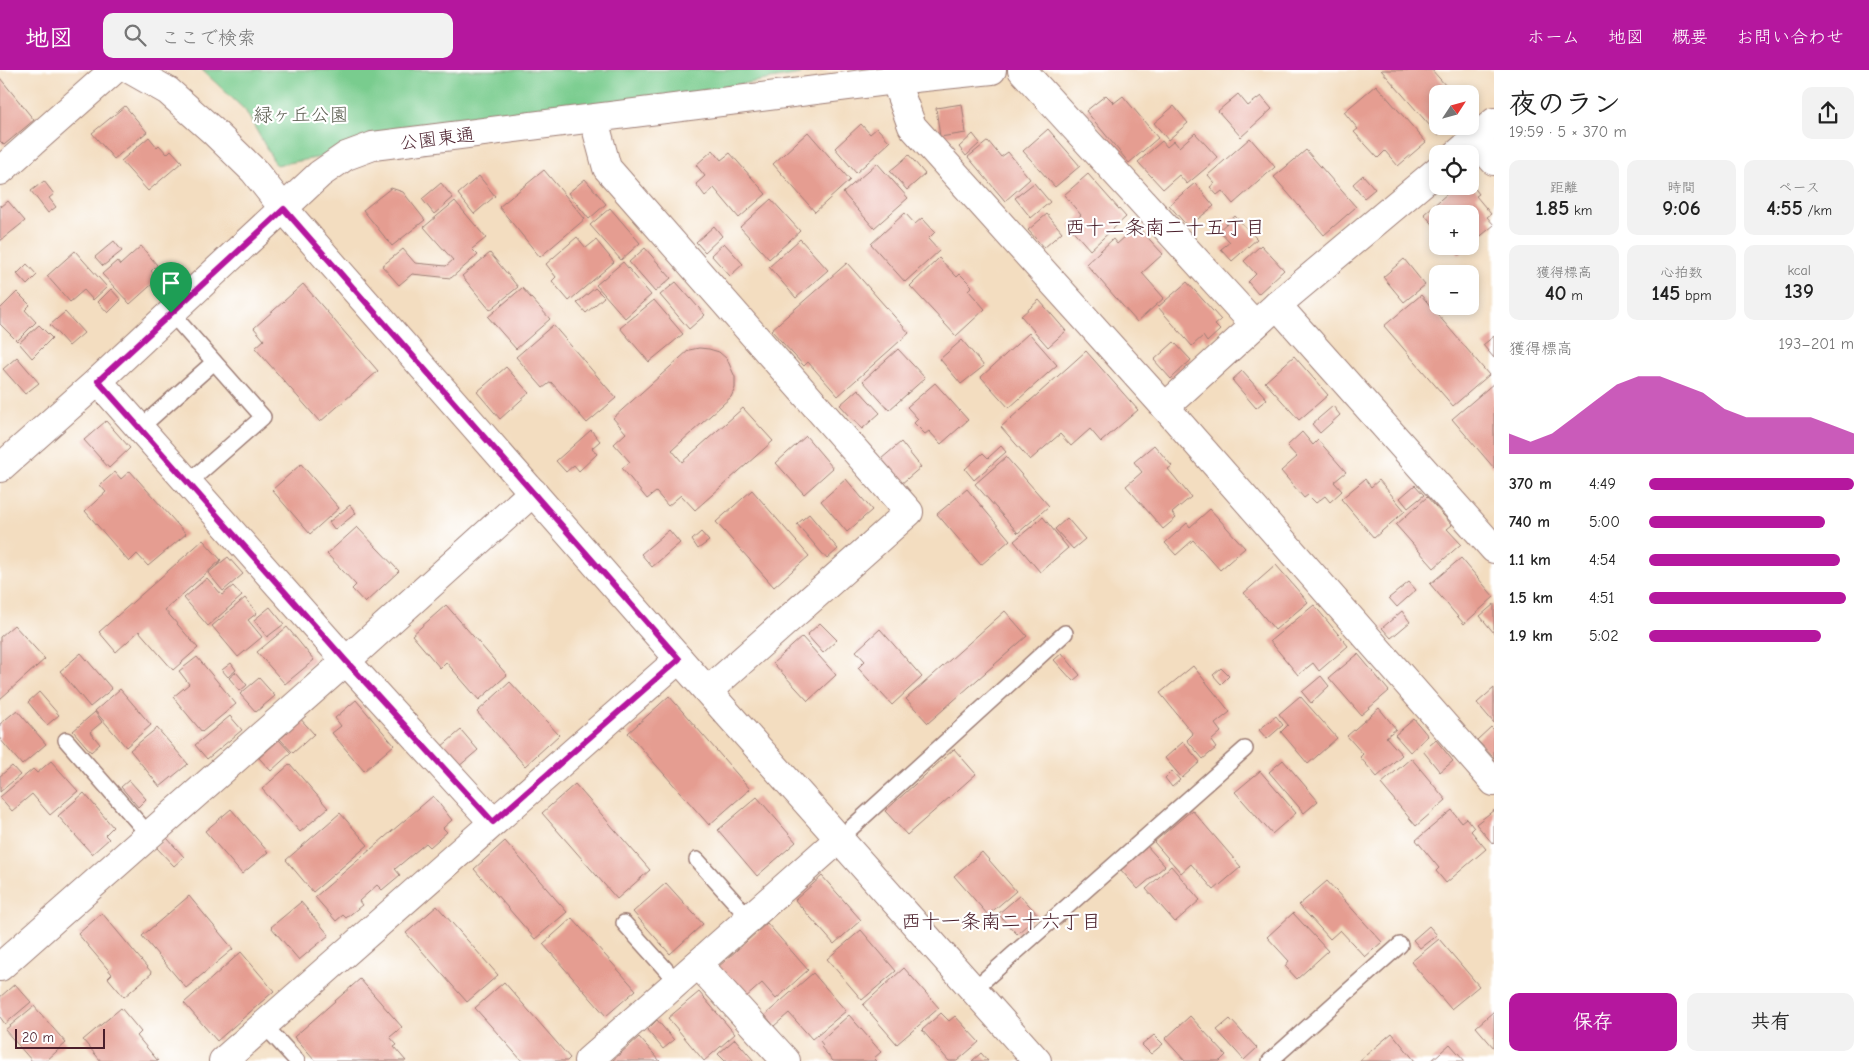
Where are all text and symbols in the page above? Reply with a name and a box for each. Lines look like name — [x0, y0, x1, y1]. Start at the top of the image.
search box — [103, 13, 453, 58]
icon: search — [121, 21, 149, 49]
text: 地図 — [25, 24, 73, 52]
text: ここで検索 — [161, 27, 256, 49]
text: ホーム — [1527, 27, 1580, 48]
text: 地図 — [1608, 27, 1644, 48]
text: 概要 — [1672, 27, 1708, 48]
text: お問い合わせ — [1736, 27, 1844, 48]
north arrow — [1429, 85, 1479, 135]
map controls — [1429, 85, 1479, 315]
button: share — [1802, 87, 1854, 139]
text: 夜のラン — [1509, 88, 1621, 120]
park label: 緑ヶ丘公園 — [253, 104, 349, 126]
street label: 公園東通 — [398, 123, 476, 155]
text: 19:59 · 5 × 370 m — [1509, 123, 1627, 141]
button: locate — [1429, 145, 1479, 195]
text: 距離 — [1550, 179, 1578, 196]
text: 時間 — [1667, 179, 1695, 196]
text: ペース — [1779, 179, 1820, 196]
text: 1.85 — [1535, 196, 1569, 220]
text: 9:06 — [1662, 196, 1701, 220]
text: 4:55 — [1766, 196, 1803, 220]
text: km — [1569, 202, 1592, 219]
text: /km — [1803, 202, 1832, 219]
button: + — [1429, 205, 1479, 255]
district label: 西十二条南二十五丁目 — [1065, 216, 1265, 239]
pin — [150, 262, 192, 313]
text: kcal — [1787, 262, 1811, 279]
text: 獲得標高 — [1536, 264, 1592, 281]
text: 心拍数 — [1660, 264, 1702, 281]
button: − — [1429, 265, 1479, 315]
icon: arrive — [157, 269, 185, 297]
text: 139 — [1784, 279, 1814, 303]
text: 40 — [1545, 281, 1567, 305]
text: 145 — [1651, 281, 1680, 305]
text: m — [1567, 287, 1583, 304]
text: bpm — [1680, 287, 1712, 304]
text: 193–201 m — [1778, 335, 1854, 353]
text: 獲得標高 — [1509, 340, 1573, 358]
text: 370 m — [1509, 475, 1552, 493]
text: 4:49 — [1589, 475, 1616, 493]
text: 740 m — [1509, 513, 1550, 531]
text: 5:00 — [1589, 513, 1620, 531]
text: 1.1 km — [1509, 551, 1551, 569]
text: 4:54 — [1589, 551, 1616, 569]
text: 1.5 km — [1509, 589, 1553, 607]
text: 4:51 — [1589, 589, 1615, 607]
text: 1.9 km — [1509, 627, 1553, 645]
text: 5:02 — [1589, 627, 1619, 645]
district label: 西十一条南二十六丁目 — [901, 910, 1101, 933]
button: 保存 — [1509, 993, 1677, 1051]
button: 共有 — [1687, 993, 1854, 1051]
scale bar — [15, 1026, 105, 1049]
text: 20 m — [22, 1029, 54, 1046]

